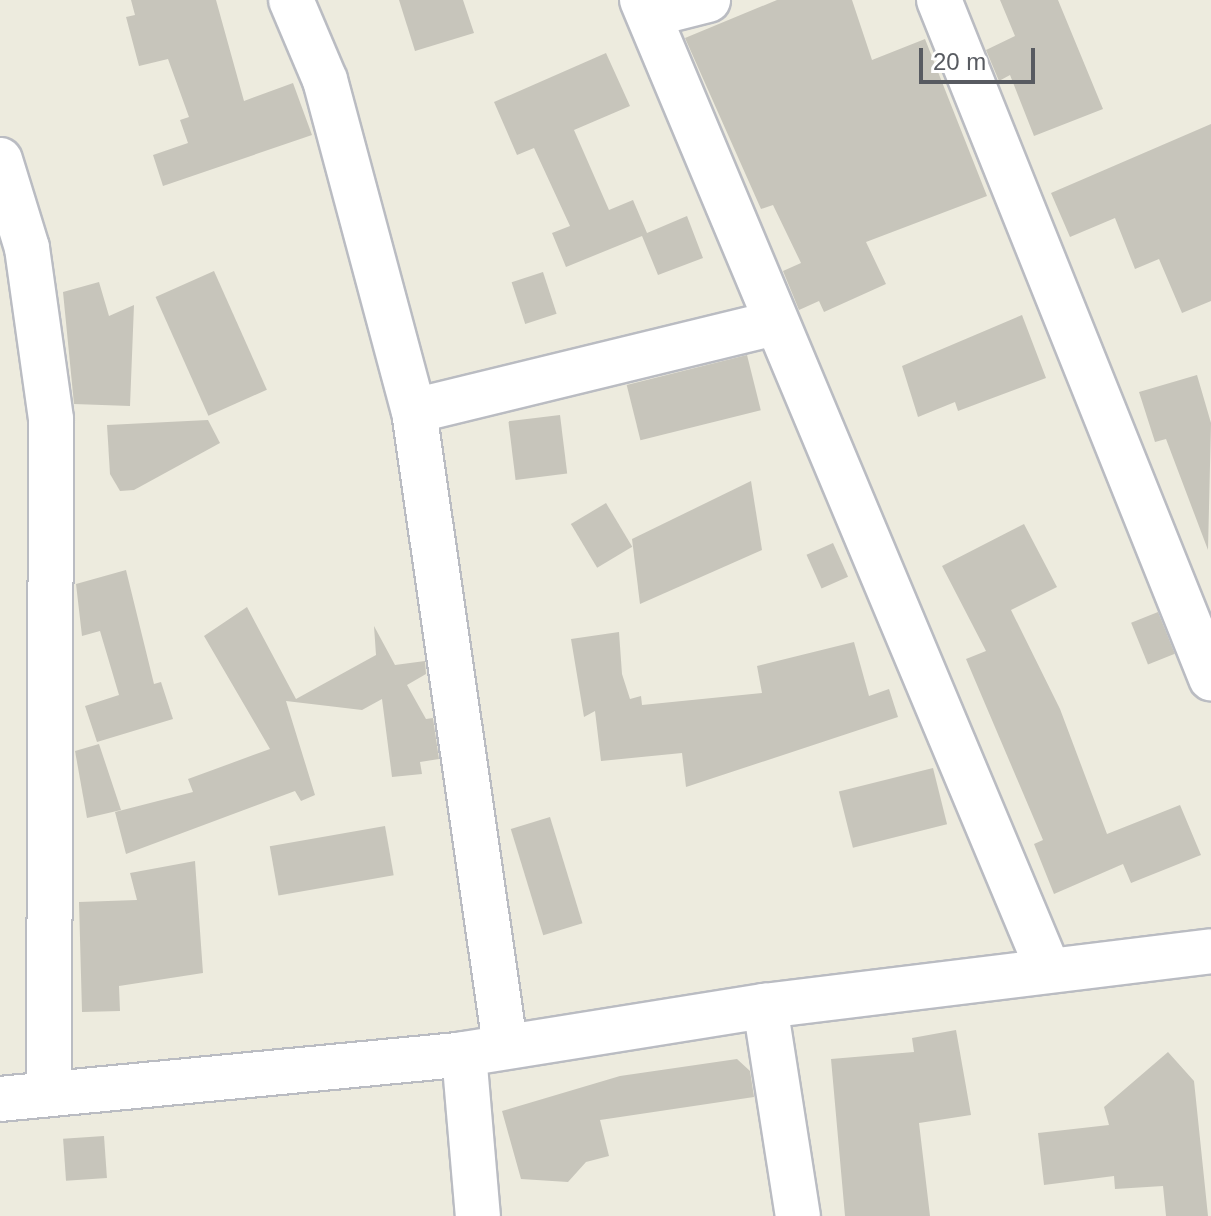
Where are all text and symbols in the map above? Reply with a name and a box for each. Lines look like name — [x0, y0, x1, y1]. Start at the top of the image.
scale bar — [923, 32, 1039, 82]
text: 20 m — [933, 48, 986, 75]

